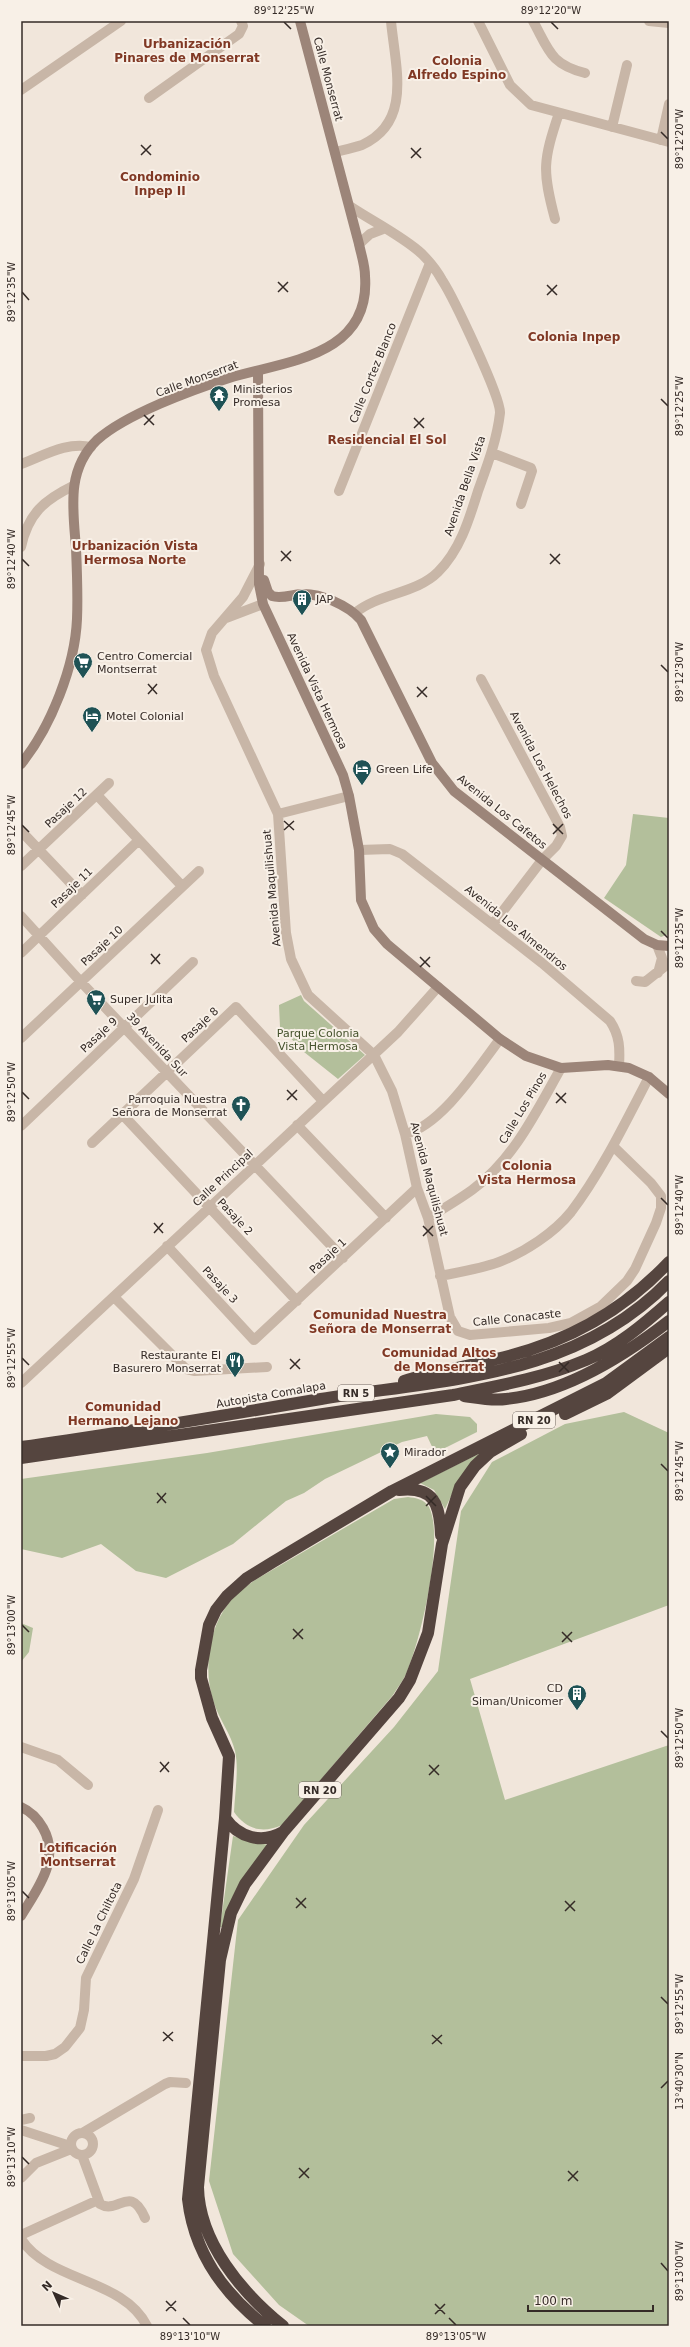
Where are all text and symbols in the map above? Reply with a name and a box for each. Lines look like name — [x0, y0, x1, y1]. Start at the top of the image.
text: 89°12'25"W — [254, 5, 314, 16]
text: 89°12'20"W — [521, 5, 581, 16]
street label: Calle Monserrat — [311, 36, 346, 123]
district label: Urbanización Pinares de Monserrat — [114, 37, 260, 65]
district label: Colonia Alfredo Espino — [408, 54, 506, 82]
text: 89°12'20"W — [674, 109, 685, 169]
district label: Condominio Inpep II — [120, 170, 200, 198]
text: 89°12'35"W — [6, 262, 17, 322]
street label: Calle Cortez Blanco — [347, 321, 399, 425]
district label: Colonia Inpep — [528, 330, 621, 344]
street label: Calle Monserrat — [154, 358, 240, 400]
text: 89°12'25"W — [674, 376, 685, 436]
place label: Ministerios Promesa — [233, 383, 293, 409]
temple icon: Ministerios Promesa — [208, 384, 230, 412]
district label: Residencial El Sol — [327, 433, 447, 447]
street label: Avenida Bella Vista — [442, 434, 488, 538]
text: 89°12'40"W — [6, 529, 17, 589]
district label: Urbanización Vista Hermosa Norte — [72, 539, 198, 567]
building icon: JAP — [291, 588, 313, 616]
place label: JAP — [315, 593, 334, 606]
street label: Avenida Vista Hermosa — [284, 631, 350, 751]
text: 89°12'30"W — [674, 642, 685, 702]
place label: Centro Comercial Montserrat — [97, 650, 192, 676]
supermarket icon: Centro Comercial Montserrat — [72, 651, 94, 679]
hotel icon: Motel Colonial — [81, 705, 103, 733]
street label: Avenida Los Helechos — [507, 709, 575, 821]
place label: Motel Colonial — [106, 710, 184, 723]
hotel icon: Green Life — [351, 758, 373, 786]
place label: Green Life — [376, 763, 433, 776]
street label: Avenida Los Cafetos — [455, 772, 549, 852]
street label: Pasaje 12 — [42, 785, 90, 831]
text: 89°12'45"W — [6, 795, 17, 855]
street label: Avenida Maquilishuat — [260, 828, 284, 947]
street label: Pasaje 11 — [49, 865, 95, 911]
street label: Avenida Los Almendros — [462, 883, 570, 974]
text: 89°12'35"W — [674, 908, 685, 968]
street label: Pasaje 10 — [78, 923, 126, 969]
supermarket icon: Super Julita — [85, 988, 107, 1016]
place label: Super Julita — [110, 993, 173, 1006]
street label: Pasaje 8 — [179, 1005, 221, 1045]
street label: 39 Avenida Sur — [124, 1010, 191, 1080]
street label: Pasaje 9 — [78, 1015, 120, 1055]
park label: Parque Colonia Vista Hermosa — [277, 1027, 359, 1053]
text: 89°12'50"W — [6, 1062, 17, 1122]
street label: Calle Los Pinos — [496, 1069, 550, 1146]
place label: Parroquia Nuestra Señora de Monserrat — [112, 1093, 228, 1119]
church icon: Parroquia Nuestra Señora de Monserrat — [230, 1094, 252, 1122]
street label: Avenida Maquilishuat — [408, 1121, 451, 1238]
street label: Calle Principal — [190, 1147, 256, 1209]
district label: Colonia Vista Hermosa — [478, 1159, 576, 1187]
text: 89°12'40"W — [674, 1175, 685, 1235]
street label: Pasaje 2 — [215, 1196, 255, 1238]
street label: Pasaje 1 — [307, 1236, 349, 1276]
street label: Pasaje 3 — [200, 1264, 240, 1306]
street label: Calle Conacaste — [472, 1307, 562, 1329]
district label: Comunidad Nuestra Señora de Monserrat — [309, 1308, 451, 1336]
text: 89°12'55"W — [6, 1328, 17, 1388]
district label: Comunidad Altos de Monserrat — [382, 1346, 496, 1374]
place label: Restaurante El Basurero Monserrat — [113, 1349, 222, 1375]
restaurant icon: Restaurante El Basurero Monserrat — [224, 1350, 246, 1378]
street label: Autopista Comalapa — [215, 1379, 327, 1411]
road number: RN 5 — [338, 1385, 374, 1401]
district label: Comunidad Hermano Lejano — [68, 1400, 178, 1428]
road number: RN 20 — [513, 1412, 555, 1428]
place icon: Mirador — [379, 1441, 401, 1469]
text: 89°12'45"W — [674, 1441, 685, 1501]
place label: Mirador — [404, 1446, 447, 1459]
text: 89°13'00"W — [6, 1595, 17, 1655]
place label: CD Siman/Unicomer — [472, 1682, 563, 1708]
building icon: CD Siman/Unicomer — [566, 1683, 588, 1711]
text: 89°12'50"W — [674, 1708, 685, 1768]
road number: RN 20 — [299, 1782, 341, 1798]
district label: Lotificación Montserrat — [39, 1841, 117, 1869]
text: 89°13'05"W — [6, 1861, 17, 1921]
street label: Calle La Chiltota — [73, 1880, 125, 1966]
text: 89°12'55"W — [674, 1974, 685, 2034]
text: 13°40'30"N — [674, 2052, 685, 2110]
text: 89°13'10"W — [6, 2127, 17, 2187]
text: 89°13'00"W — [674, 2241, 685, 2301]
north arrow — [34, 2273, 74, 2313]
text: N — [39, 2278, 55, 2294]
scale bar — [528, 2287, 653, 2313]
text: 100 m — [534, 2294, 572, 2308]
text: 89°13'10"W — [160, 2331, 220, 2342]
text: 89°13'05"W — [426, 2331, 486, 2342]

